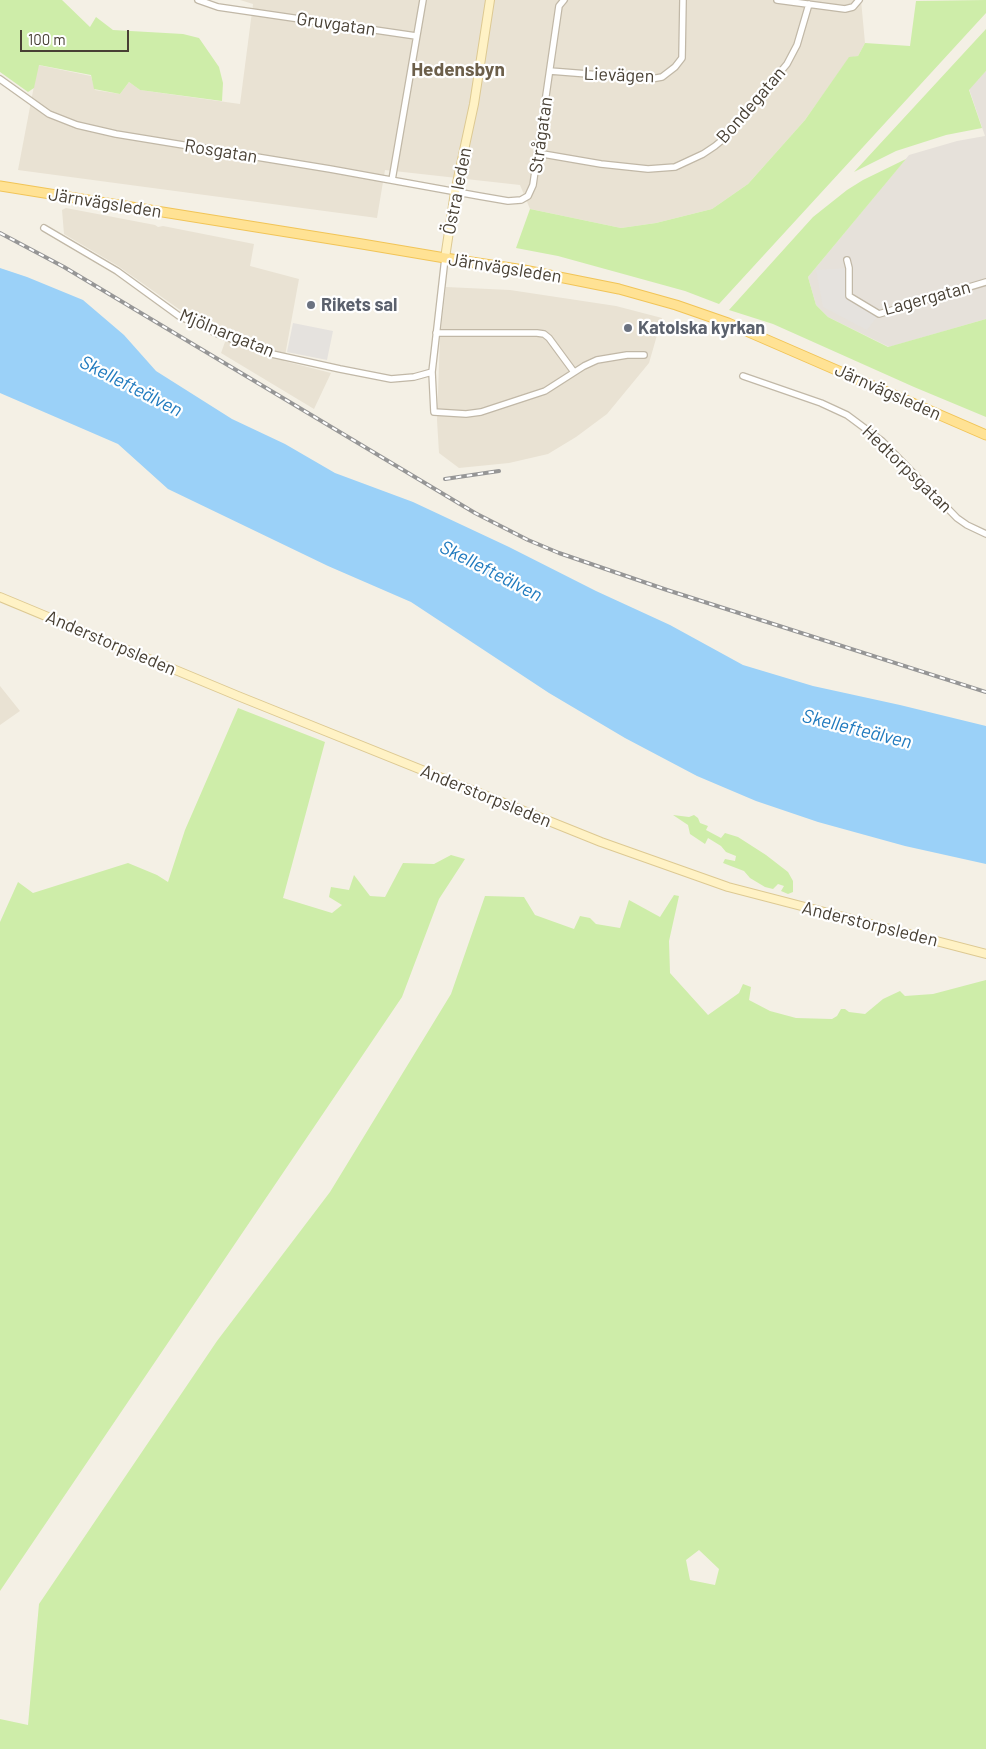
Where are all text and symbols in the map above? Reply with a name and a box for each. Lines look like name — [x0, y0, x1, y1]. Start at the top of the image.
street label: Gruvgatan — [295, 8, 377, 40]
scale bar — [22, 20, 131, 52]
text: 100 m — [28, 30, 66, 48]
district label: Hedensbyn — [411, 59, 505, 81]
street label: Bondegatan — [712, 62, 790, 148]
street label: Lievägen — [583, 63, 655, 87]
street label: Strågatan — [525, 95, 557, 175]
street label: Rosgatan — [183, 135, 259, 167]
street label: Östra leden — [438, 145, 476, 237]
street label: Järnvägsleden — [47, 183, 163, 223]
street label: Järnvägsleden — [447, 248, 563, 288]
street label: Lagergatan — [881, 276, 973, 320]
place label: Rikets sal — [321, 294, 397, 316]
marker: Rikets sal — [305, 299, 317, 311]
street label: Mjölnargatan — [176, 304, 278, 362]
place label: Katolska kyrkan — [638, 317, 765, 339]
marker: Katolska kyrkan — [622, 322, 634, 334]
water label: Skellefteälven — [76, 350, 186, 422]
street label: Järnvägsleden — [831, 359, 945, 425]
street label: Hedtorpsgatan — [858, 421, 956, 517]
water label: Skellefteälven — [436, 535, 546, 607]
street label: Anderstorpsleden — [43, 606, 179, 680]
water label: Skellefteälven — [800, 704, 914, 754]
street label: Anderstorpsleden — [417, 760, 555, 832]
street label: Anderstorpsleden — [800, 897, 940, 951]

